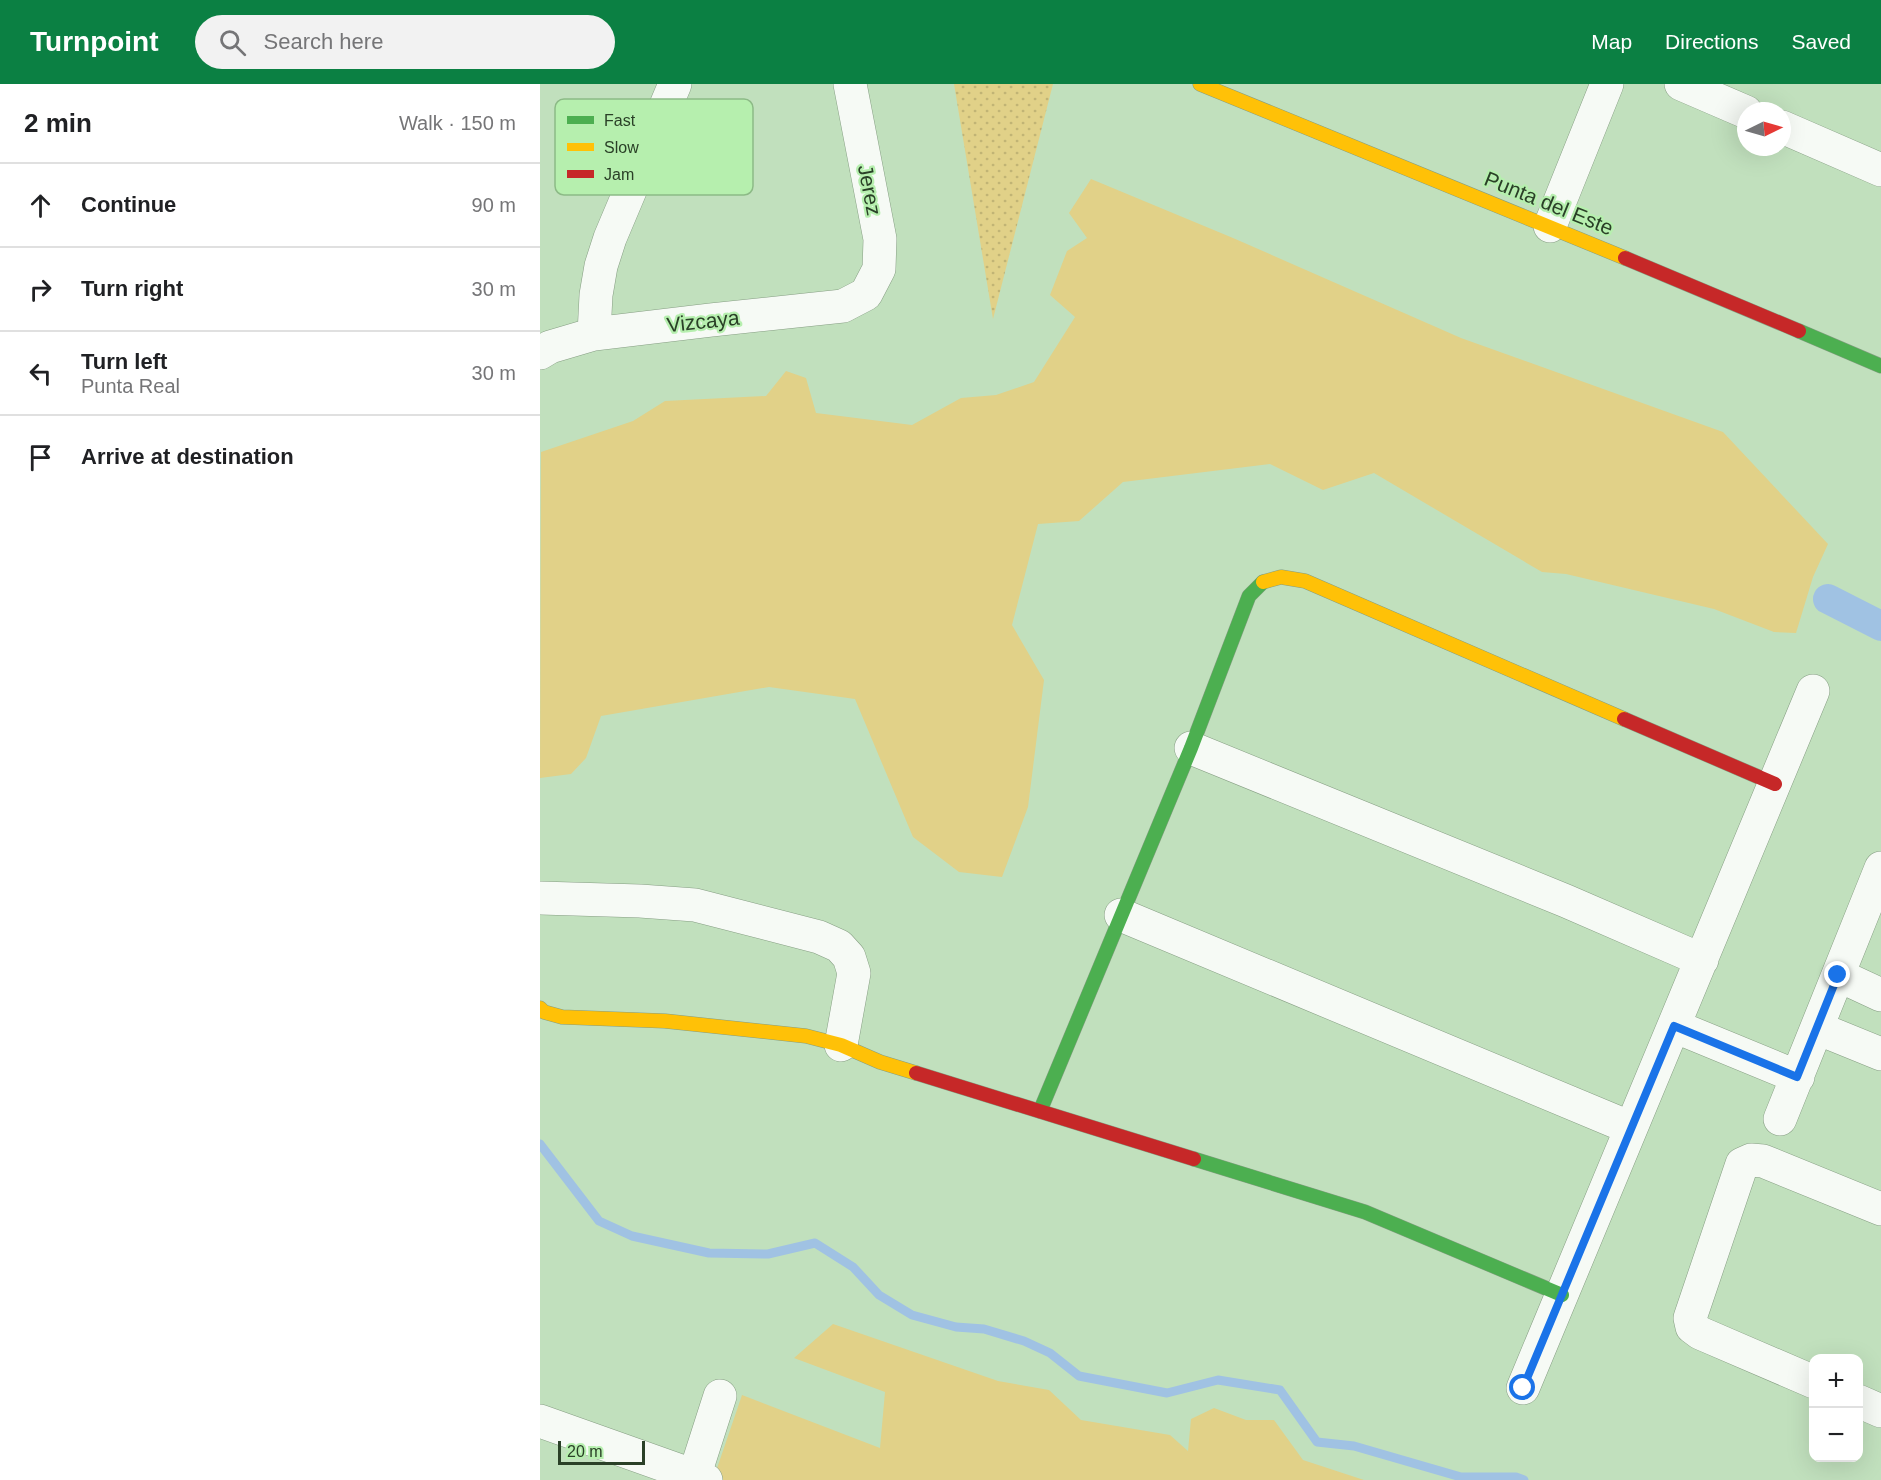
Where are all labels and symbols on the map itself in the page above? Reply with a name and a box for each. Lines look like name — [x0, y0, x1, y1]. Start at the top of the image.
legend — [555, 99, 753, 195]
north arrow — [1737, 102, 1791, 156]
text: Fast — [604, 112, 636, 129]
text: Slow — [604, 139, 639, 156]
street label: Jerez — [854, 163, 886, 217]
text: Jam — [604, 166, 634, 183]
street label: Punta del Este — [1481, 167, 1617, 239]
street label: Vizcaya — [665, 306, 741, 336]
route end — [1824, 961, 1850, 987]
route start — [1509, 1374, 1535, 1400]
scale bar — [558, 1438, 645, 1466]

